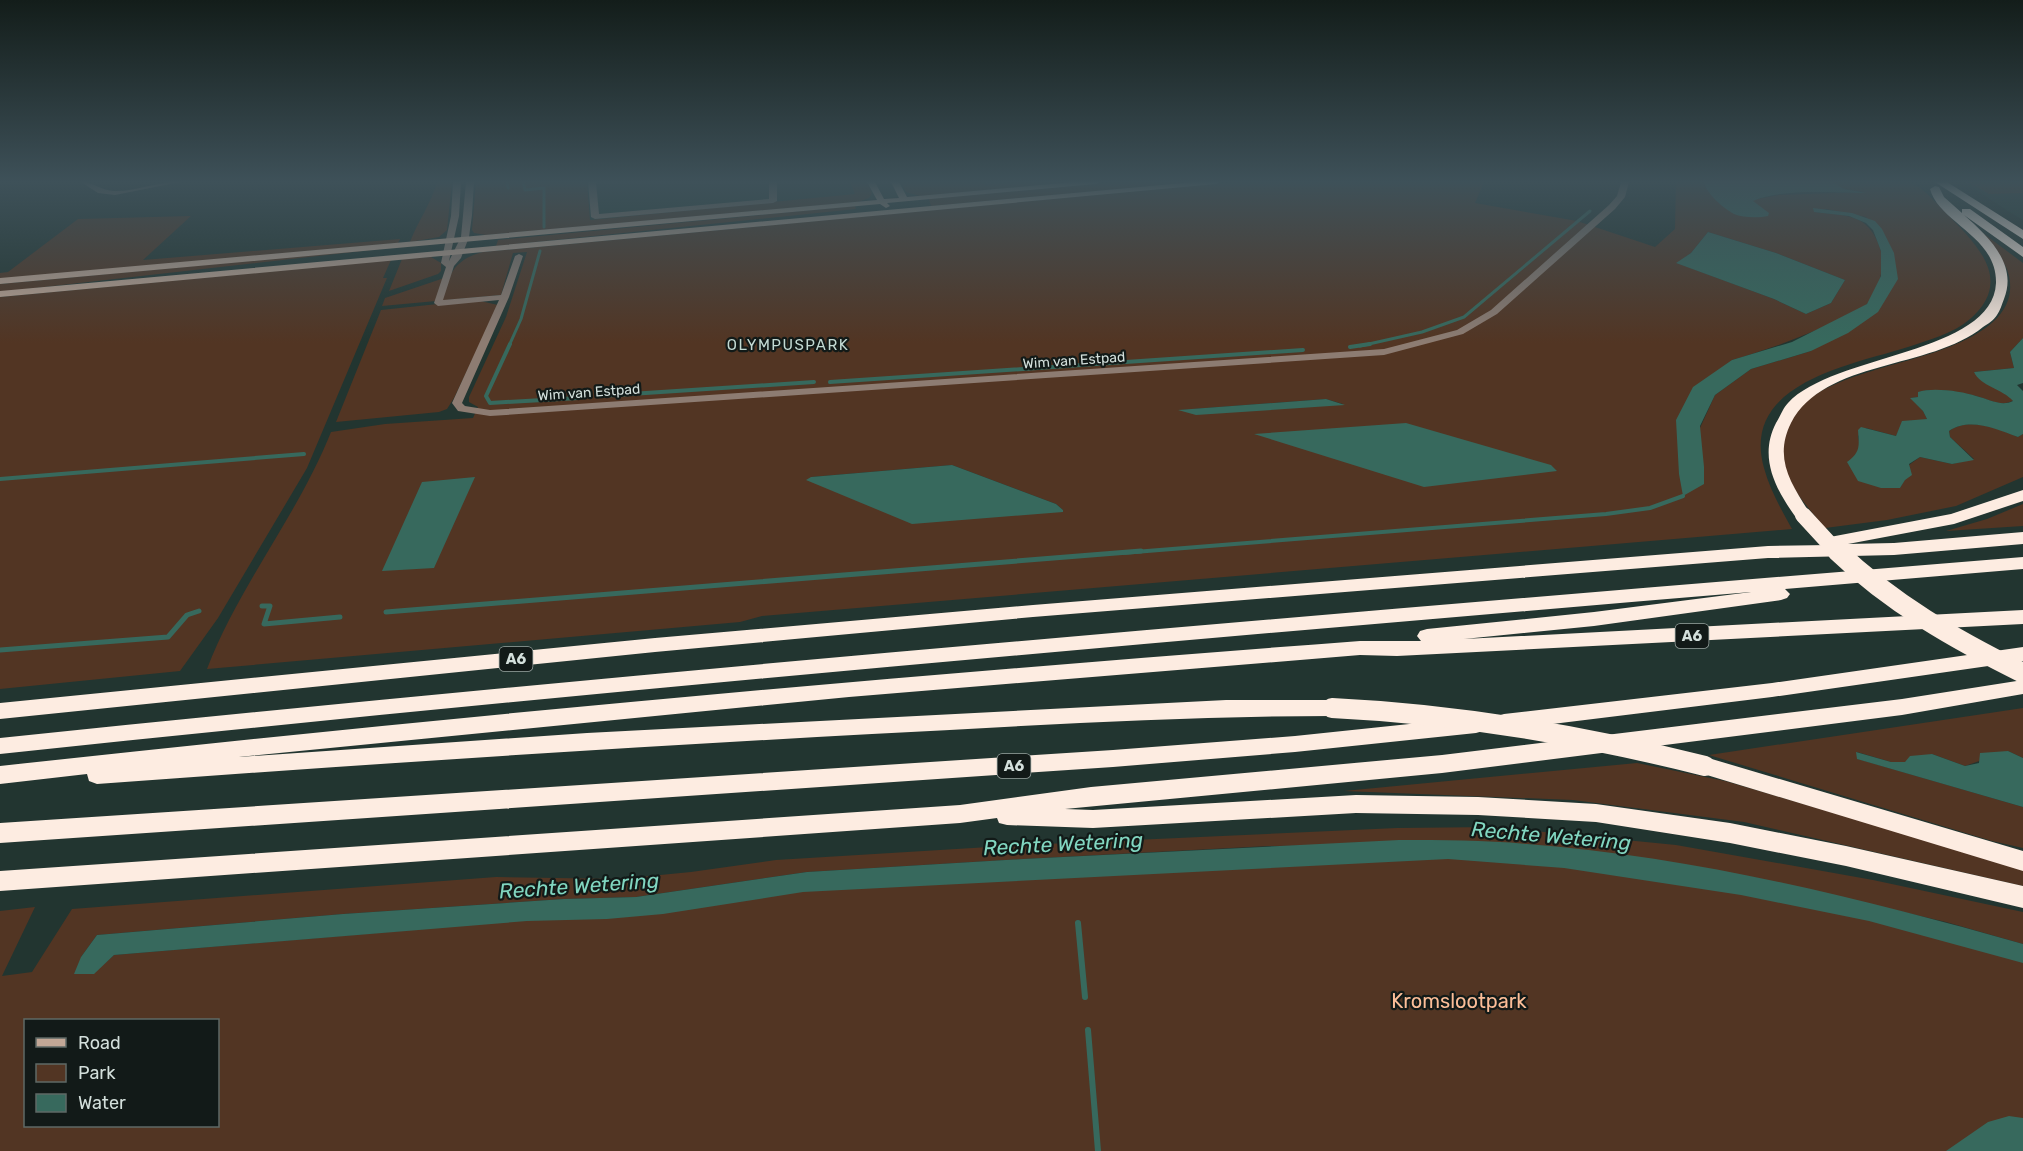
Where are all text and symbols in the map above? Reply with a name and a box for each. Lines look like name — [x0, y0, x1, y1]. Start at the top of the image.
district label: OLYMPUSPARK — [727, 336, 849, 354]
street label: Wim van Estpad — [1022, 348, 1126, 373]
street label: Wim van Estpad — [537, 380, 641, 405]
road number: A6 — [1676, 624, 1708, 648]
road number: A6 — [500, 647, 532, 671]
road number: A6 — [998, 754, 1030, 778]
water label: Rechte Wetering — [1470, 816, 1632, 855]
water label: Rechte Wetering — [982, 827, 1144, 860]
water label: Rechte Wetering — [498, 867, 660, 904]
park label: Kromslootpark — [1391, 989, 1527, 1013]
legend — [24, 1019, 219, 1127]
text: Road — [78, 1032, 121, 1054]
text: Park — [78, 1062, 116, 1084]
text: Water — [78, 1092, 126, 1114]

